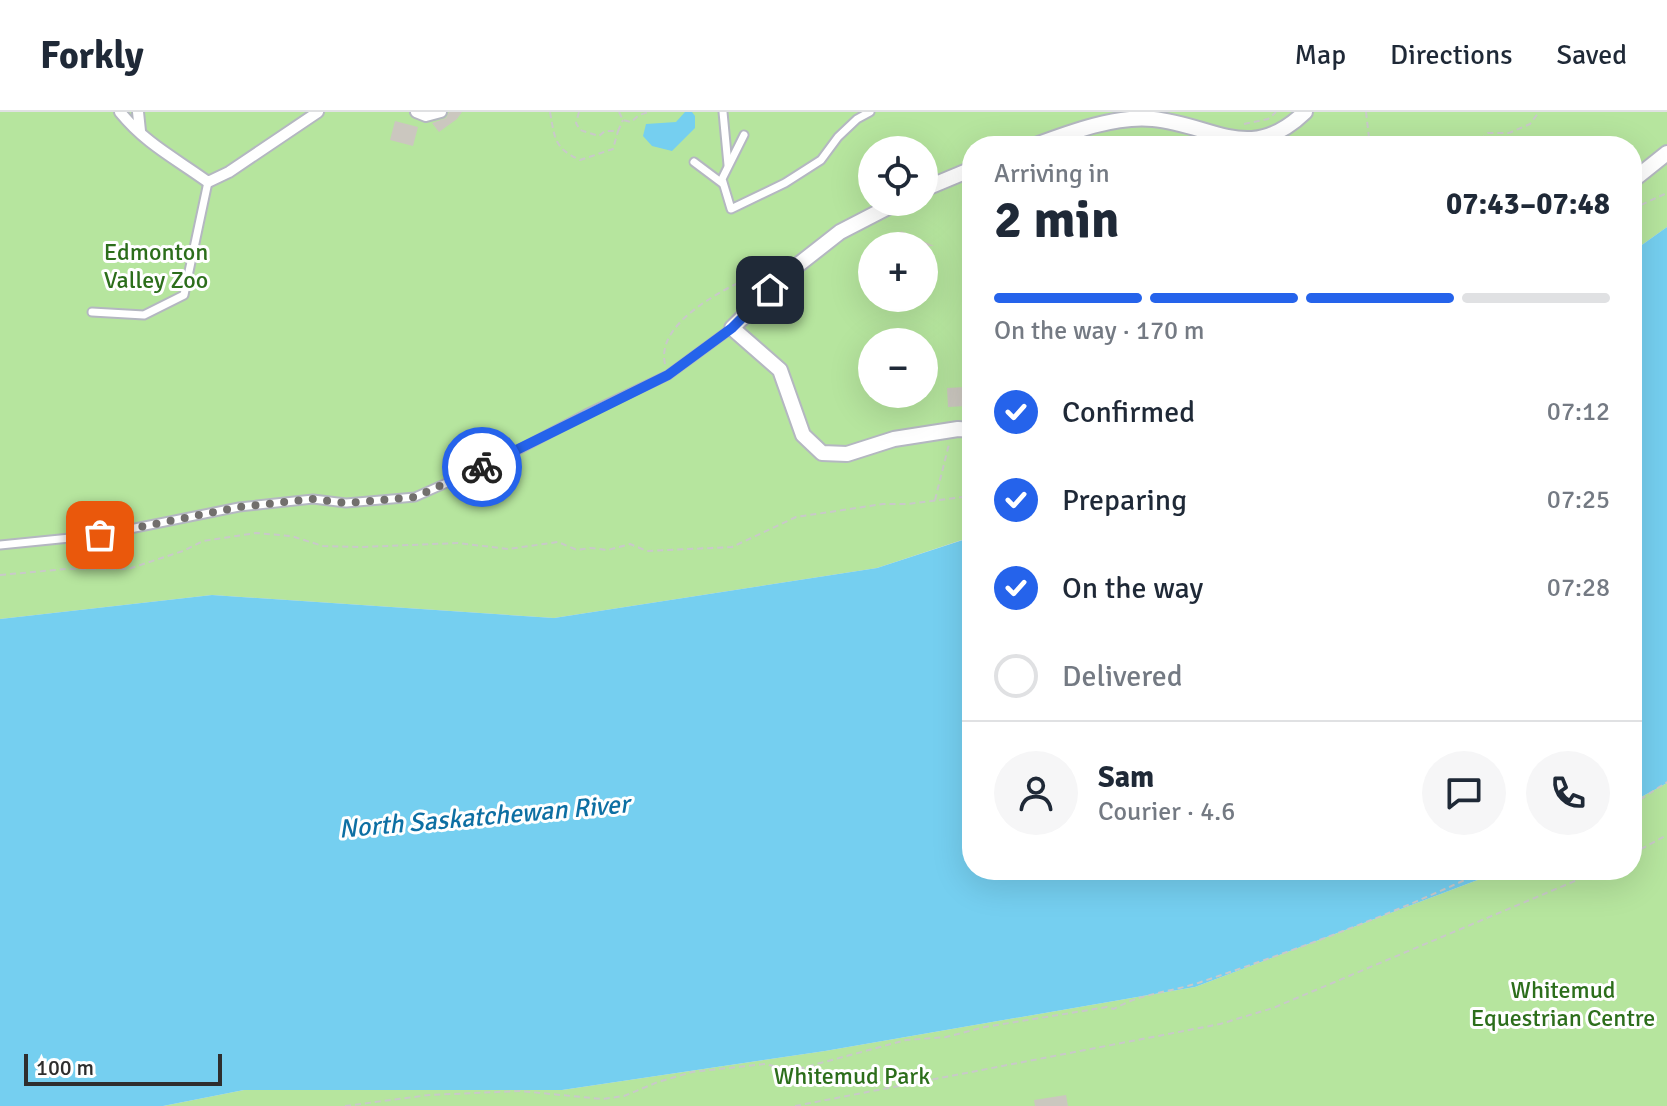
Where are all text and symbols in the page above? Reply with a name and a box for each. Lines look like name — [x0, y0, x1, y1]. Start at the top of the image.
text: Forkly — [40, 32, 144, 79]
text: Map — [1294, 38, 1346, 72]
text: Directions — [1390, 38, 1512, 72]
text: Saved — [1556, 38, 1627, 72]
map controls — [858, 136, 938, 408]
button: locate — [858, 136, 938, 216]
text: Arriving in — [994, 158, 1110, 190]
text: 07:43–07:48 — [1446, 186, 1610, 223]
text: 2 min — [994, 188, 1120, 252]
button: + — [858, 232, 938, 312]
park label: Edmonton Valley Zoo — [104, 237, 208, 295]
pin — [736, 256, 804, 324]
icon: home — [748, 268, 792, 312]
text: On the way · 170 m — [994, 315, 1204, 347]
button: − — [858, 328, 938, 408]
icon: check — [994, 390, 1038, 434]
text: Confirmed — [1062, 394, 1195, 431]
text: 07:12 — [1547, 396, 1610, 428]
courier — [442, 427, 522, 507]
icon: bike — [460, 445, 504, 489]
icon: check — [994, 478, 1038, 522]
text: Preparing — [1062, 482, 1187, 519]
text: 07:25 — [1547, 484, 1610, 516]
pin — [66, 501, 134, 569]
icon: bag — [78, 513, 122, 557]
icon: check — [994, 566, 1038, 610]
text: On the way — [1062, 570, 1203, 607]
text: 07:28 — [1547, 572, 1610, 604]
text: Delivered — [1062, 658, 1183, 695]
button: person — [994, 751, 1078, 835]
button: chat — [1422, 751, 1506, 835]
button: phone — [1526, 751, 1610, 835]
text: Sam — [1098, 759, 1154, 796]
water label: North Saskatchewan River — [338, 788, 634, 846]
text: Courier · 4.6 — [1098, 796, 1235, 828]
park label: Whitemud Equestrian Centre — [1471, 975, 1655, 1033]
scale bar — [24, 1050, 222, 1086]
text: 100 m — [36, 1054, 94, 1081]
park label: Whitemud Park — [774, 1061, 930, 1091]

